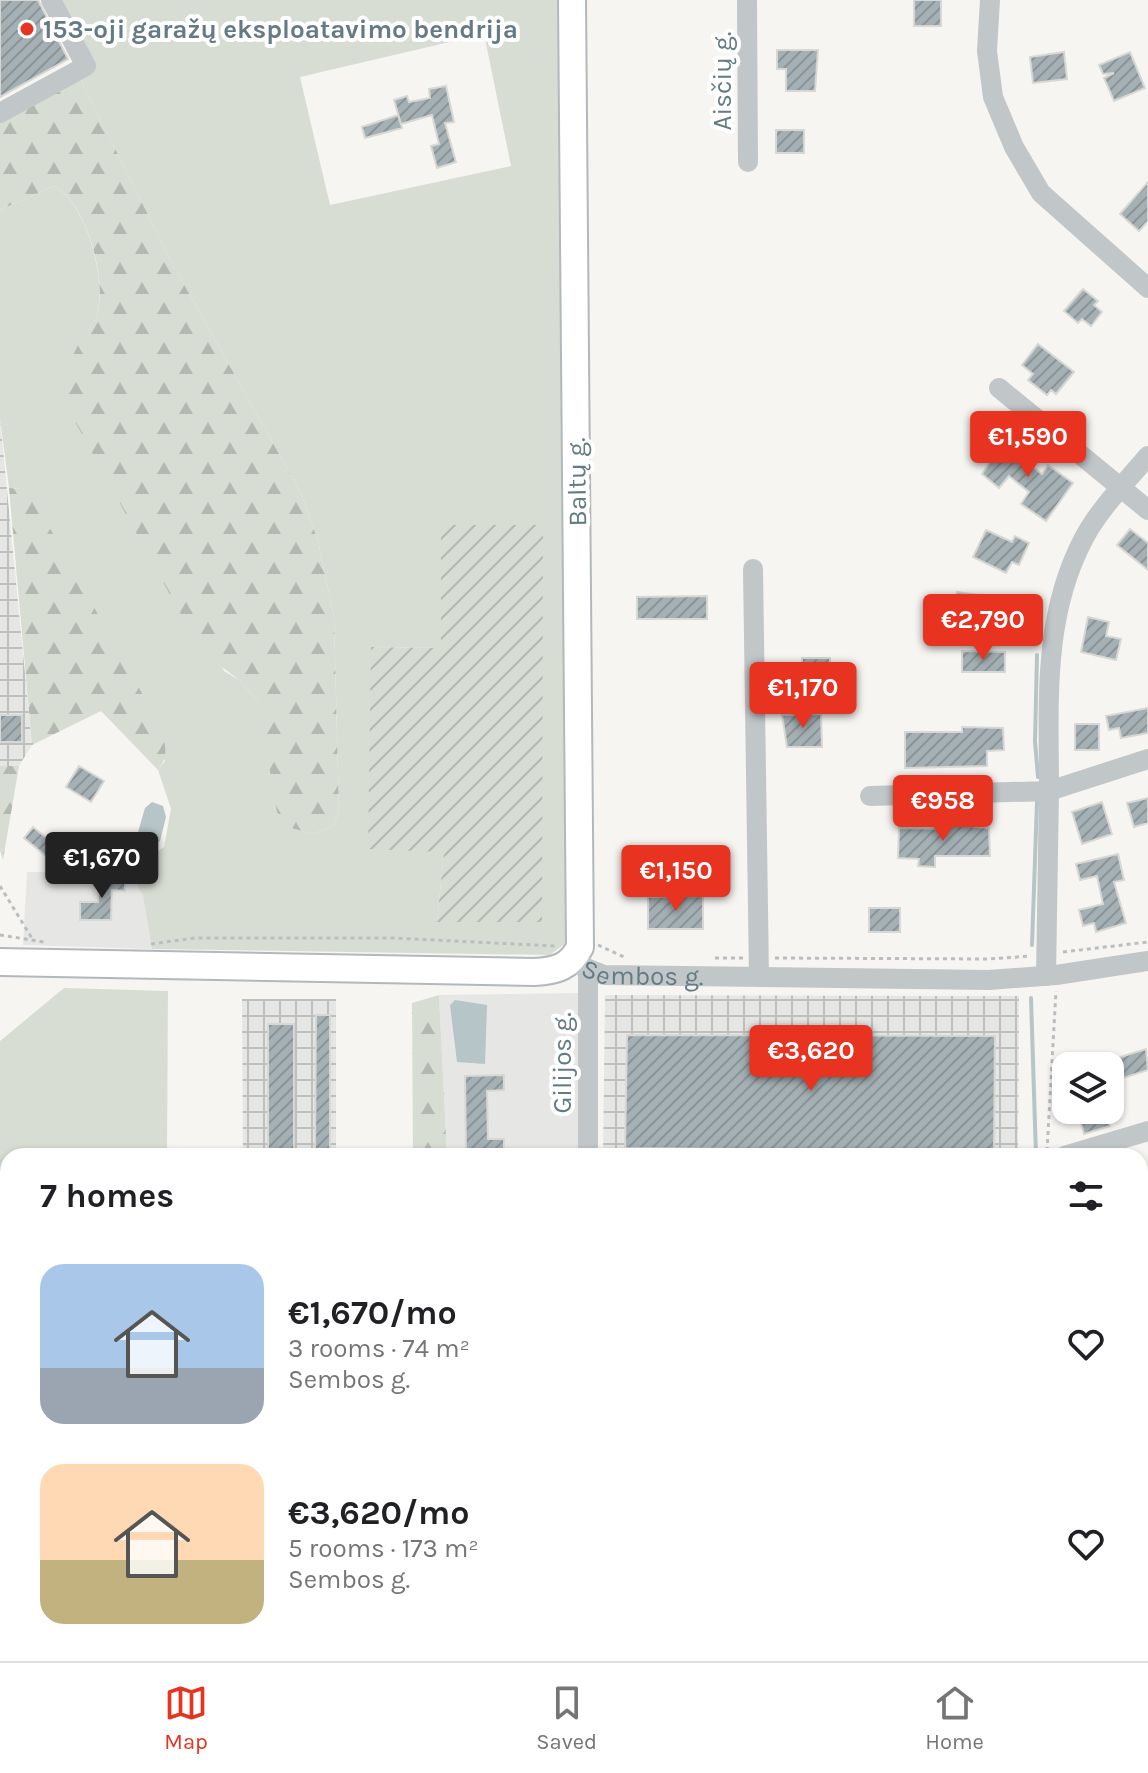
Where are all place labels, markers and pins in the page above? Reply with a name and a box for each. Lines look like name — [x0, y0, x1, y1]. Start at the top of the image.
place label: 153-oji garažų eksploatavimo bendrija — [43, 14, 518, 45]
marker: 153-oji garažų eksploatavimo bendrija — [18, 20, 36, 38]
pin: €1,590 — [963, 411, 1093, 479]
pin: €2,790 — [918, 594, 1048, 662]
pin: €1,170 — [738, 662, 868, 730]
pin: €958 — [896, 775, 990, 843]
pin: €1,670 — [37, 832, 167, 900]
pin: €1,150 — [611, 845, 741, 913]
pin: €3,620 — [746, 1025, 876, 1093]

